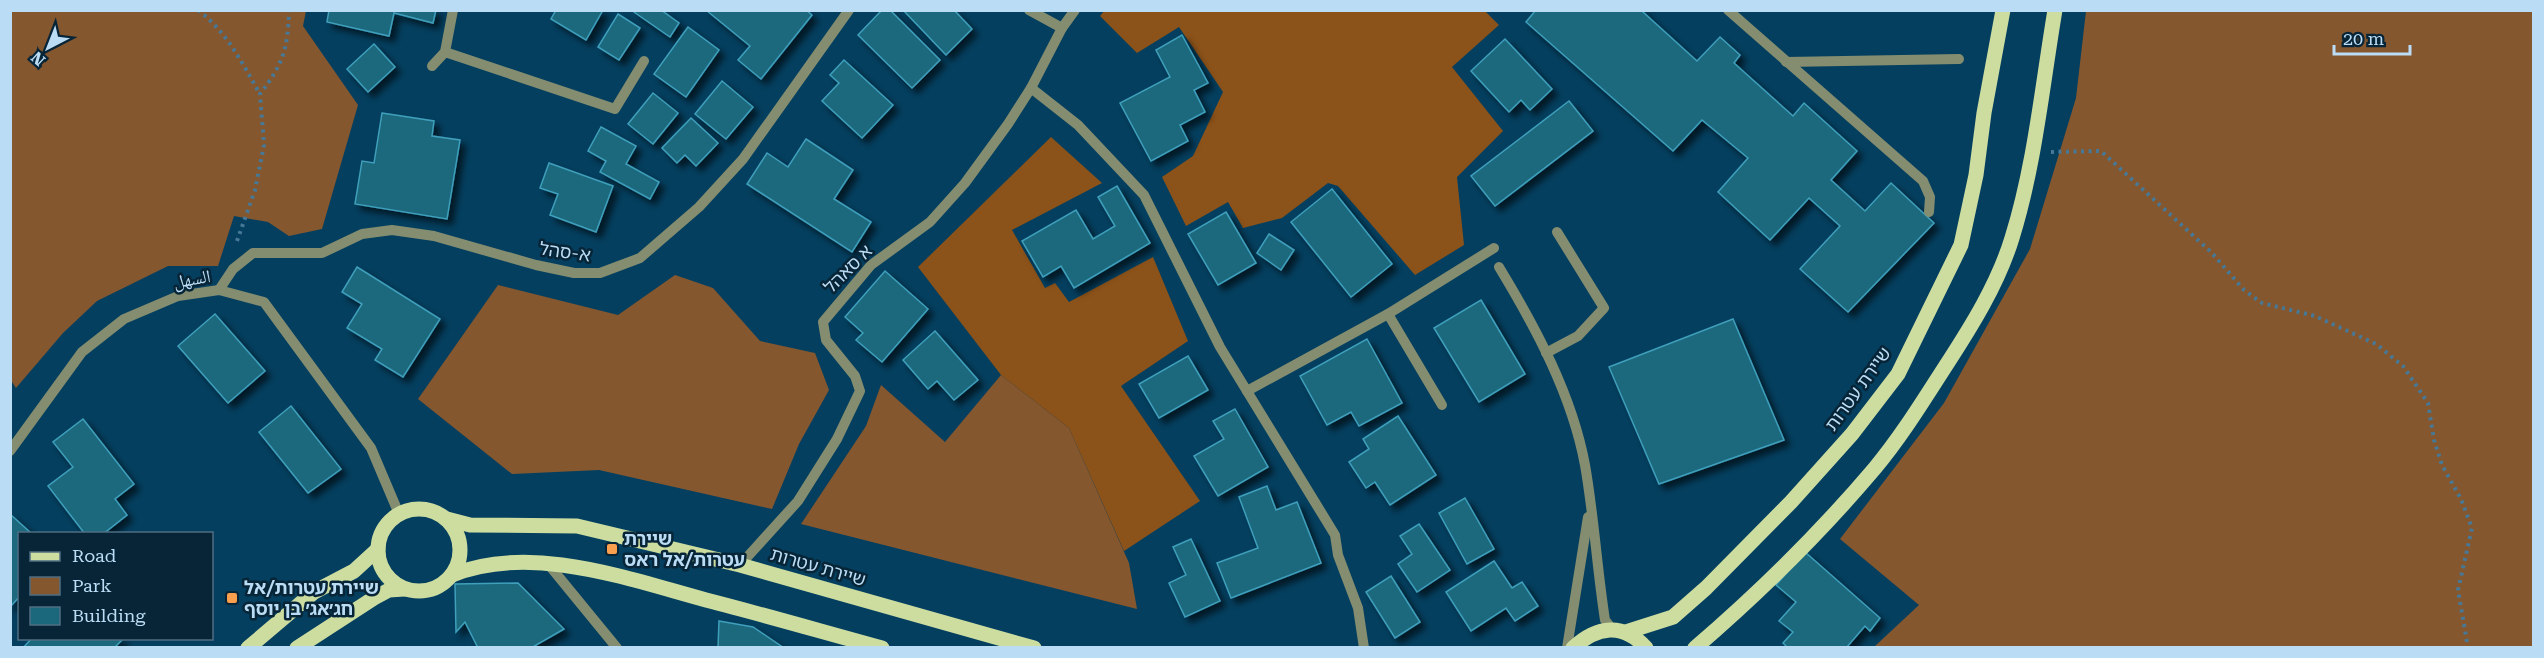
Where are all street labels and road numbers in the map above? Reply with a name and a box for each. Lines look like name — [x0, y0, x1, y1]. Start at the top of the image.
street label: א-סהל — [538, 238, 592, 265]
street label: א סאהל — [819, 240, 876, 297]
street label: السهل — [172, 265, 212, 293]
street label: שיירת עטרות — [1820, 343, 1895, 435]
street label: שיירת עטרות — [768, 543, 868, 590]

